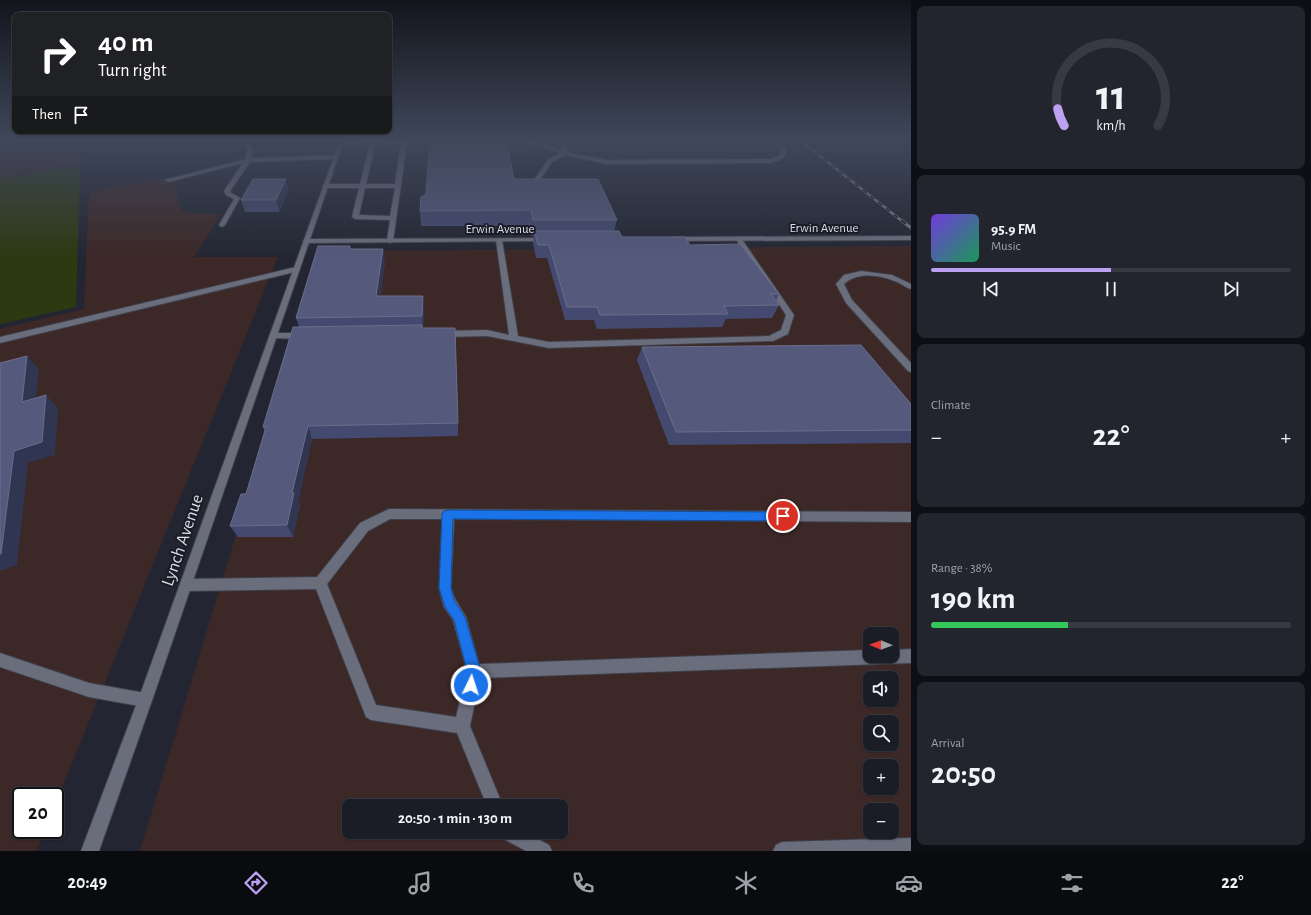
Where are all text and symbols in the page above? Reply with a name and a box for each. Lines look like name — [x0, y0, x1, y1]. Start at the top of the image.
icon: right — [32, 28, 84, 80]
text: 40 m — [98, 29, 154, 57]
text: Turn right — [98, 62, 167, 80]
text: 11 — [1096, 75, 1126, 116]
icon: arrive — [70, 104, 92, 126]
text: Then — [32, 107, 62, 122]
text: km/h — [1096, 118, 1126, 132]
street label: Erwin Avenue — [789, 222, 859, 235]
text: 95.9 FM — [991, 222, 1036, 237]
street label: Erwin Avenue — [465, 223, 535, 236]
text: Music — [991, 240, 1021, 253]
icon: previous — [980, 278, 1002, 300]
icon: pause — [1100, 278, 1122, 300]
icon: next — [1220, 278, 1242, 300]
text: Climate — [931, 399, 970, 412]
text: 22° — [1092, 421, 1130, 451]
text: − — [931, 426, 942, 448]
text: + — [1280, 426, 1291, 448]
street label: Lynch Avenue — [159, 492, 207, 589]
pin — [766, 499, 800, 533]
icon: arrive — [772, 505, 794, 527]
text: Range · 38% — [931, 562, 992, 575]
text: 190 km — [931, 584, 1016, 614]
north arrow — [863, 627, 899, 663]
map controls — [863, 627, 899, 839]
position arrow — [450, 664, 492, 706]
button: sound — [863, 671, 899, 707]
button: search — [863, 715, 899, 751]
text: Arrival — [931, 737, 964, 750]
button: + — [863, 759, 899, 795]
text: 20:50 — [931, 759, 996, 789]
speed limit sign: 20 — [12, 787, 64, 839]
button: − — [863, 803, 899, 839]
text: 20:50 · 1 min · 130 m — [398, 811, 512, 826]
icon: directions — [242, 869, 270, 897]
icon: music — [406, 869, 434, 897]
icon: phone — [569, 869, 597, 897]
icon: climate — [732, 869, 760, 897]
icon: car — [895, 869, 923, 897]
icon: filters — [1058, 869, 1086, 897]
text: 20:49 — [68, 874, 107, 892]
text: 22° — [1221, 874, 1243, 892]

